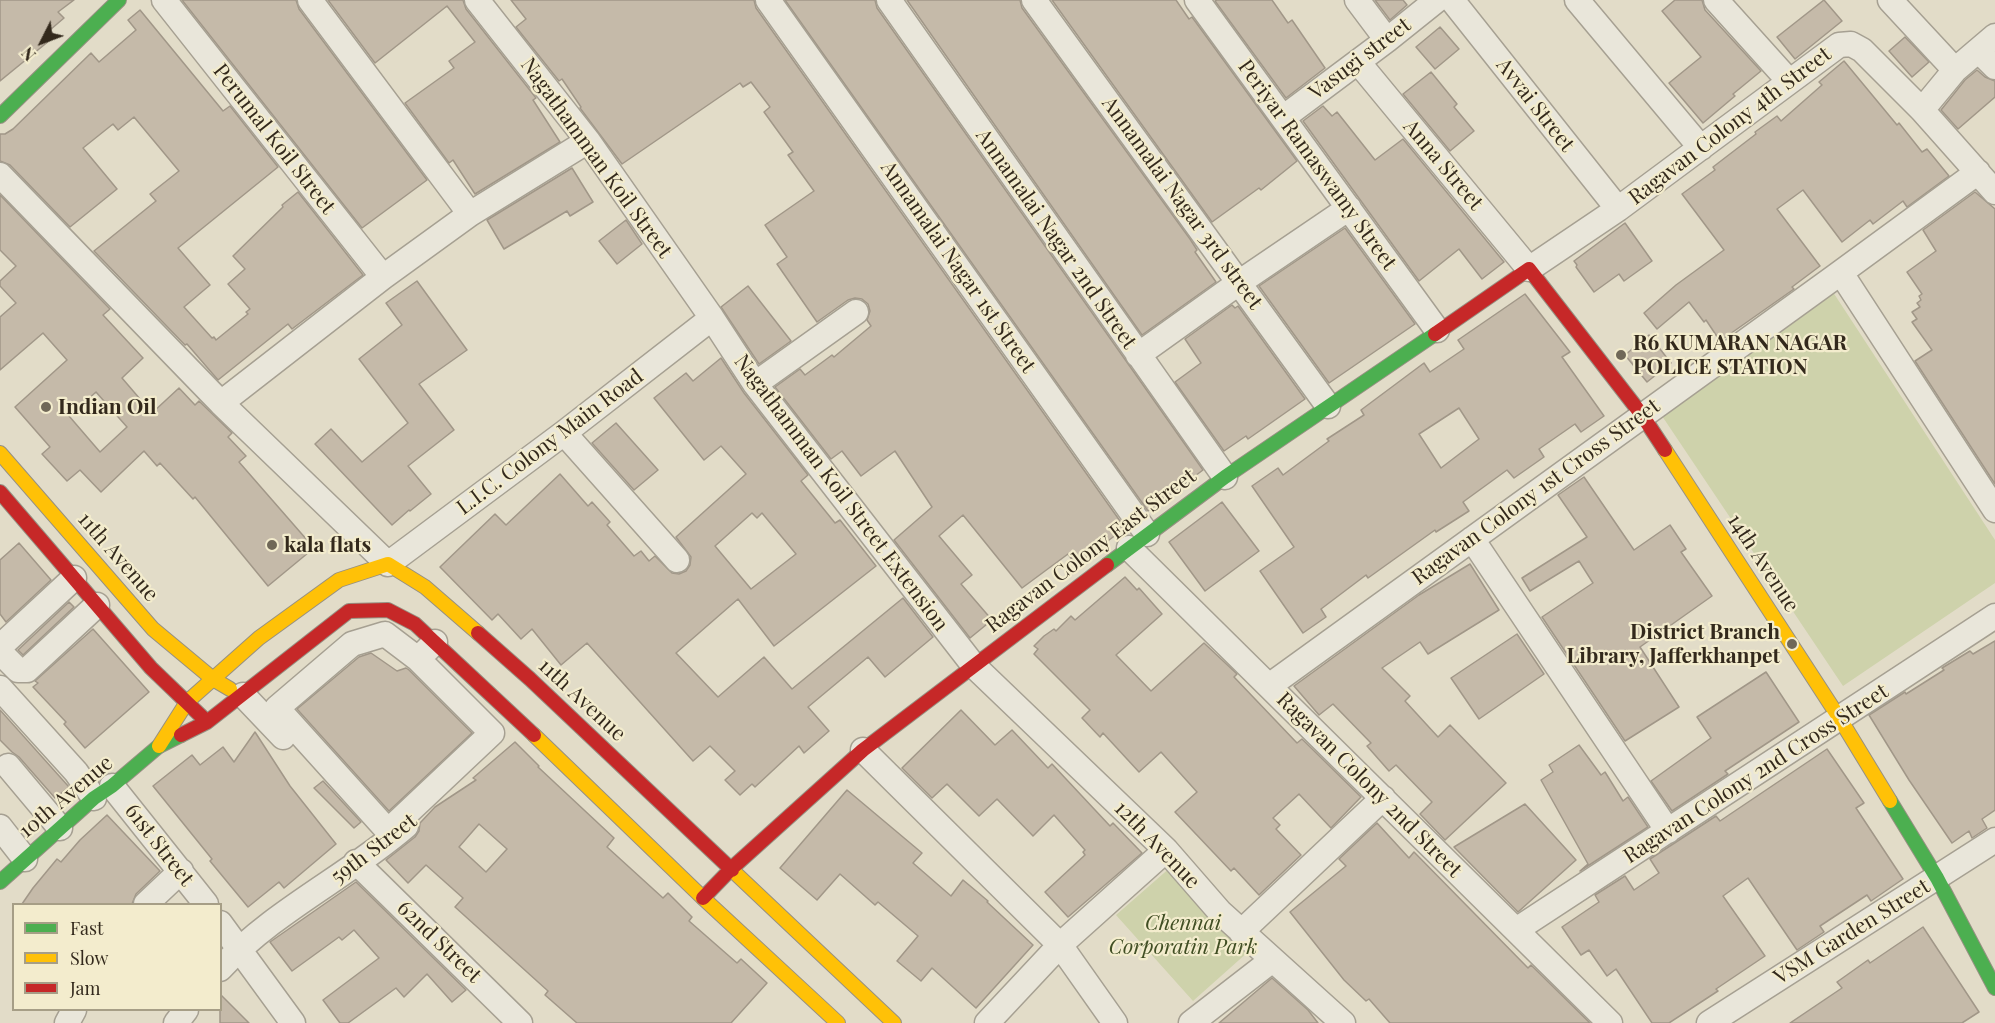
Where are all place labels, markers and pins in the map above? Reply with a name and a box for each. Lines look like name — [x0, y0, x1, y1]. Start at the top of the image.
place label: R6 KUMARAN NAGAR POLICE STATION — [1633, 330, 1847, 380]
marker: R6 KUMARAN NAGAR POLICE STATION — [1614, 348, 1628, 362]
place label: Indian Oil — [58, 394, 156, 420]
marker: Indian Oil — [39, 400, 53, 414]
place label: kala flats — [284, 532, 371, 558]
marker: kala flats — [265, 538, 279, 552]
place label: District Branch Library, Jafferkhanpet — [1567, 619, 1780, 669]
marker: District Branch Library, Jafferkhanpet — [1785, 637, 1799, 651]

